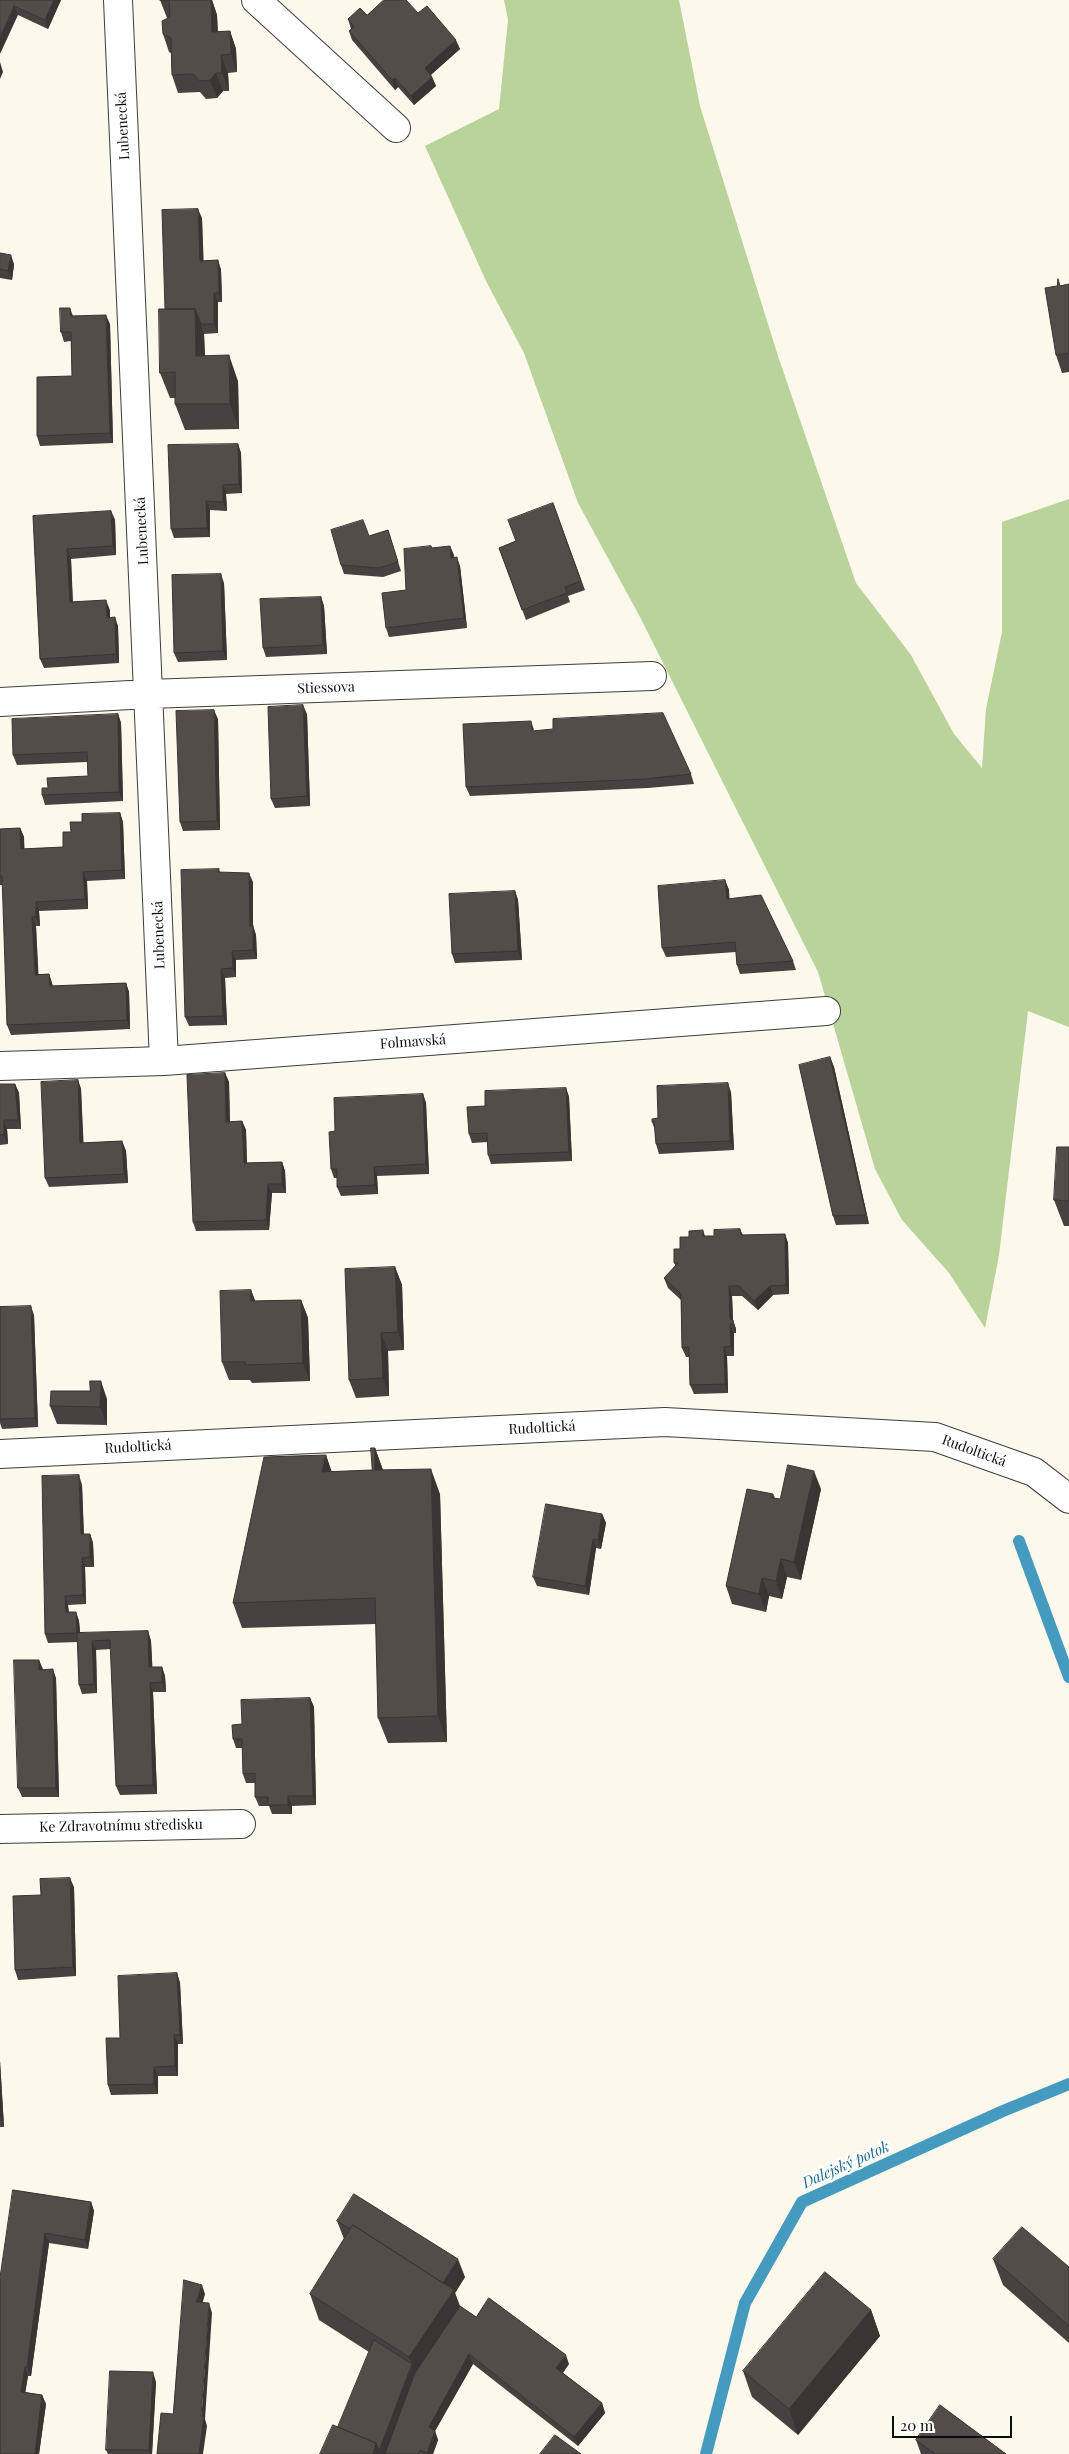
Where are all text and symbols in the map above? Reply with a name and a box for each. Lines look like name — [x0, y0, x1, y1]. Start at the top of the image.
street label: Lubenecká — [113, 92, 133, 160]
street label: Lubenecká — [132, 497, 152, 565]
street label: Stiessova — [297, 679, 355, 697]
street label: Lubenecká — [149, 901, 169, 969]
street label: Folmavská — [379, 1031, 447, 1053]
street label: Rudoltická — [508, 1418, 576, 1438]
street label: Rudoltická — [940, 1432, 1008, 1470]
street label: Rudoltická — [104, 1437, 172, 1457]
street label: Ke Zdravotnímu středisku — [39, 1816, 203, 1836]
water label: Dalejský potok — [800, 2138, 892, 2192]
scale bar — [894, 2406, 1014, 2438]
text: 20 m — [900, 2415, 933, 2435]

